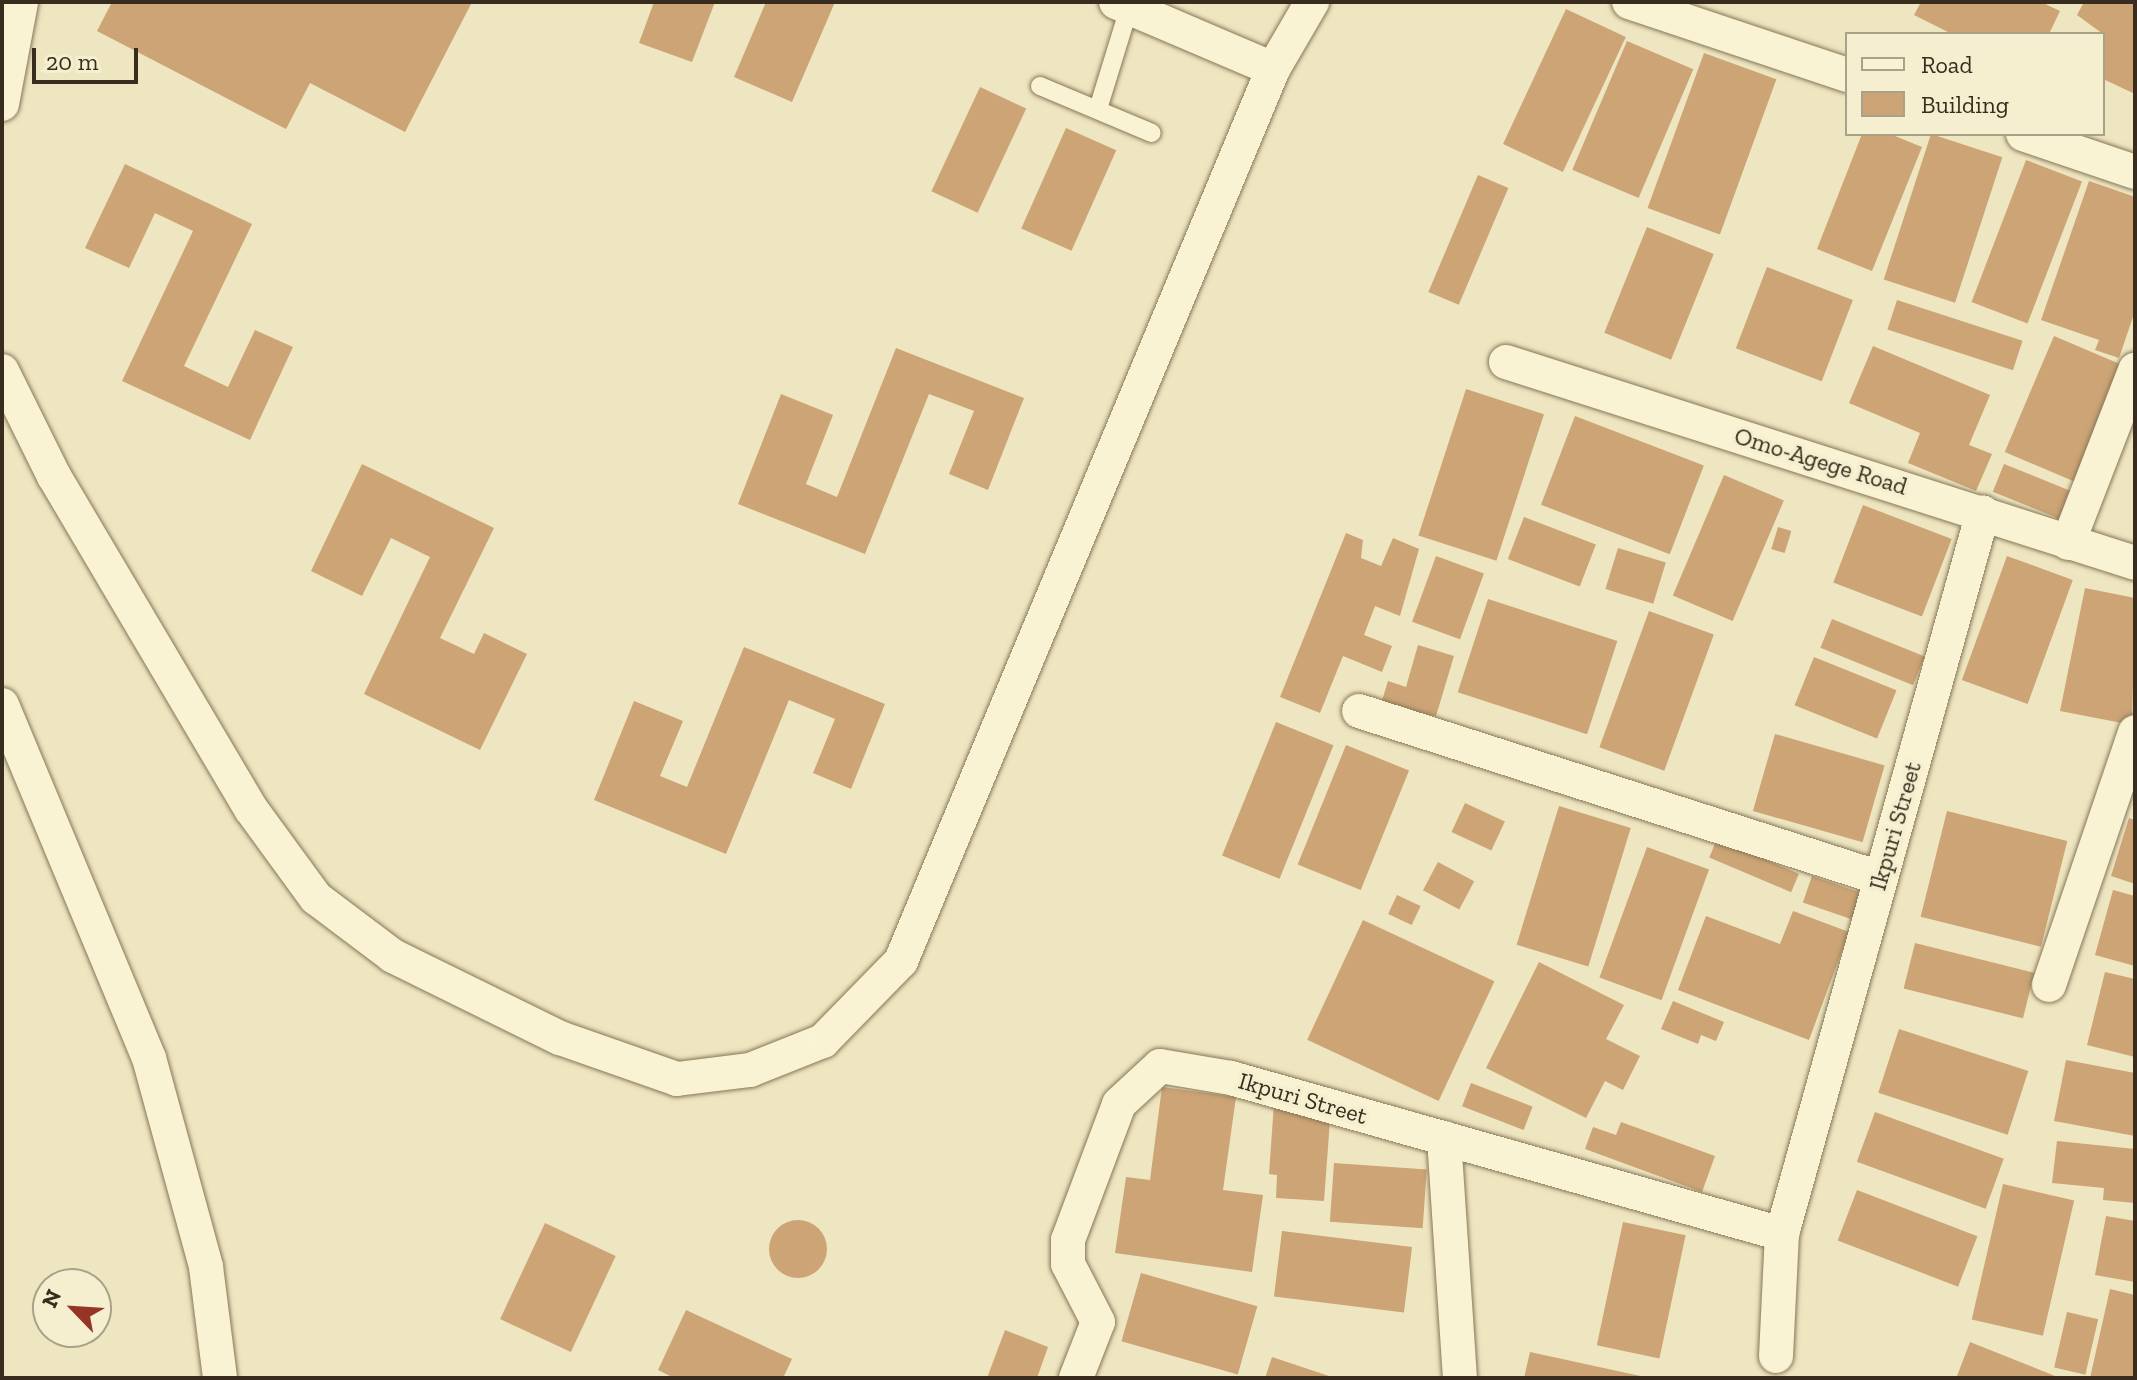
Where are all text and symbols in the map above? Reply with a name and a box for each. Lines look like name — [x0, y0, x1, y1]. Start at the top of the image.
scale bar — [36, 32, 142, 82]
legend — [1845, 32, 2105, 136]
text: 20 m — [46, 47, 98, 76]
text: Road — [1921, 50, 1973, 79]
text: Building — [1921, 90, 2009, 119]
street label: Omo-Agege Road — [1731, 421, 1911, 501]
street label: Ikpuri Street — [1863, 758, 1927, 894]
street label: Ikpuri Street — [1235, 1066, 1371, 1130]
north arrow — [32, 1268, 112, 1348]
text: N — [36, 1285, 67, 1312]

